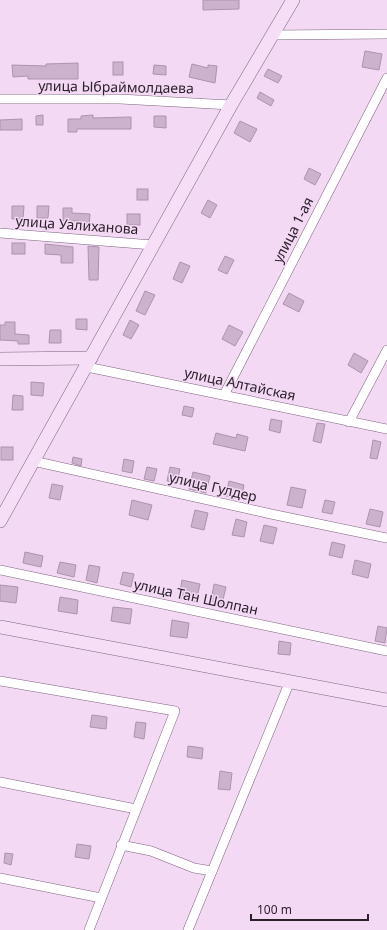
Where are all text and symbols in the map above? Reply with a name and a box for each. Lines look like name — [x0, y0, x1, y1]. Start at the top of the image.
street label: улица Ыбраймолдаева — [38, 76, 194, 97]
street label: улица 1-ая — [268, 194, 317, 266]
street label: улица Уалиханова — [15, 211, 139, 238]
street label: улица Алтайская — [183, 362, 298, 405]
street label: улица Гулдер — [167, 467, 259, 506]
street label: улица Тан Шолпан — [132, 574, 260, 619]
scale bar — [251, 896, 368, 922]
text: 100 m — [257, 901, 292, 918]

